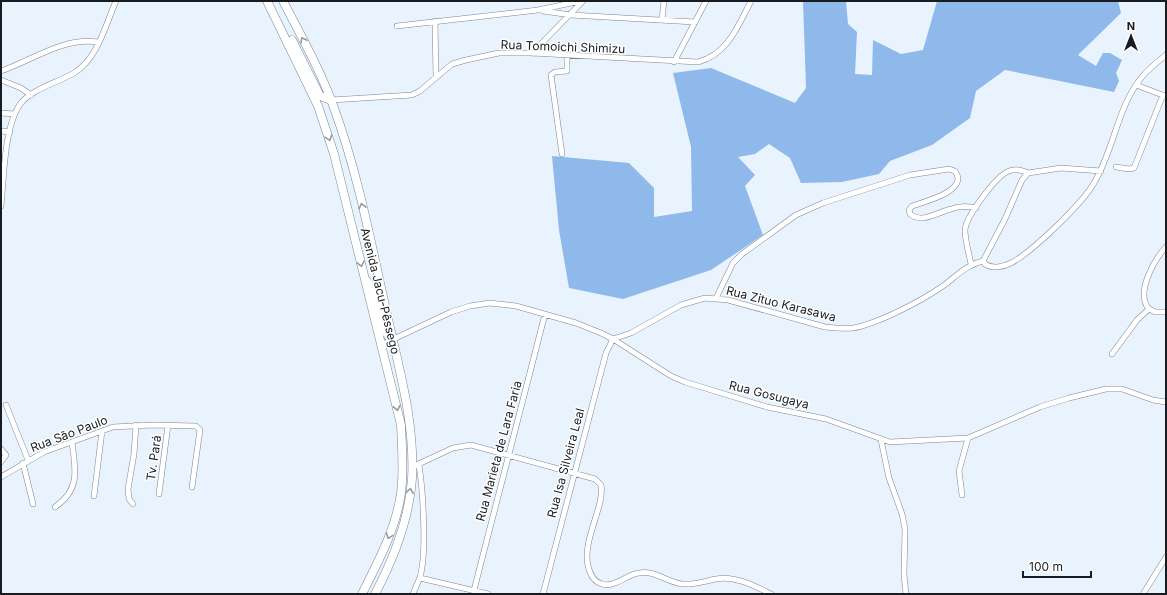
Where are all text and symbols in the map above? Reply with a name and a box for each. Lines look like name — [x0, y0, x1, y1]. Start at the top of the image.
north arrow — [1111, 16, 1151, 56]
text: N — [1127, 19, 1135, 33]
one-way arrow — [300, 37, 308, 44]
street label: Rua Tomoichi Shimizu — [500, 37, 626, 56]
one-way arrow — [324, 135, 333, 142]
one-way arrow — [358, 203, 366, 209]
street label: Avenida Jacu-Pêssego — [358, 226, 403, 356]
one-way arrow — [356, 261, 364, 268]
street label: Rua Zituo Karasawa — [725, 283, 838, 324]
street label: Rua Gosugaya — [728, 377, 811, 412]
street label: Rua Marieta de Lara Faria — [473, 379, 525, 523]
one-way arrow — [393, 405, 401, 411]
street label: Rua Isa Silveira Leal — [544, 406, 587, 519]
street label: Rua São Paulo — [28, 412, 110, 455]
street label: Tv. Pará — [143, 434, 164, 482]
one-way arrow — [406, 488, 415, 495]
one-way arrow — [385, 532, 394, 539]
scale bar — [1023, 553, 1091, 579]
text: 100 m — [1029, 559, 1063, 574]

